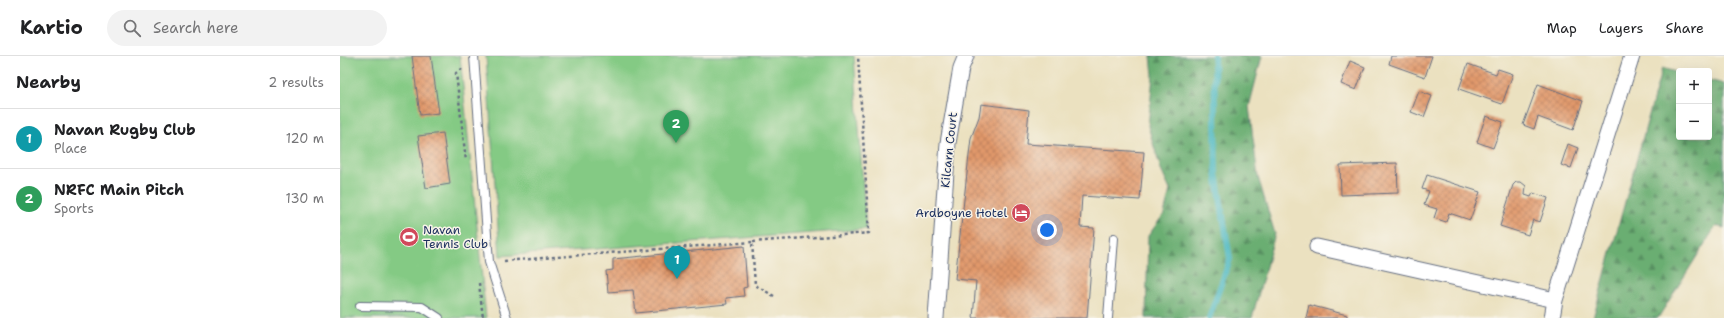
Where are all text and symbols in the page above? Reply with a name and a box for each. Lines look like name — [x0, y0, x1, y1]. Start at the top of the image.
search box — [107, 10, 387, 46]
text: Kartio — [20, 15, 83, 40]
icon: search — [121, 17, 143, 39]
text: Search here — [153, 18, 239, 38]
text: Map — [1547, 19, 1577, 37]
text: Layers — [1599, 19, 1643, 37]
text: Share — [1665, 19, 1704, 37]
map controls — [1676, 68, 1712, 140]
button: + — [1676, 68, 1712, 104]
text: Nearby — [16, 71, 81, 93]
text: 2 results — [268, 74, 324, 91]
button: − — [1676, 104, 1712, 140]
pin: 2 — [663, 110, 689, 143]
street label: Kilcarn Court — [937, 111, 961, 189]
text: Navan Rugby Club — [54, 120, 196, 140]
text: 1 — [26, 130, 32, 147]
text: 120 m — [286, 130, 324, 147]
text: Place — [54, 140, 87, 157]
text: NRFC Main Pitch — [54, 180, 184, 200]
text: 2 — [24, 190, 34, 207]
text: 130 m — [286, 190, 324, 207]
text: Sports — [54, 200, 94, 217]
hotel icon: Ardboyne Hotel — [1010, 202, 1032, 224]
place label: Ardboyne Hotel — [915, 205, 1007, 221]
your location — [1037, 220, 1057, 240]
place label: Navan Tennis Club — [423, 222, 488, 252]
sports icon: Navan Tennis Club — [398, 226, 420, 248]
pin: 1 — [664, 246, 690, 279]

